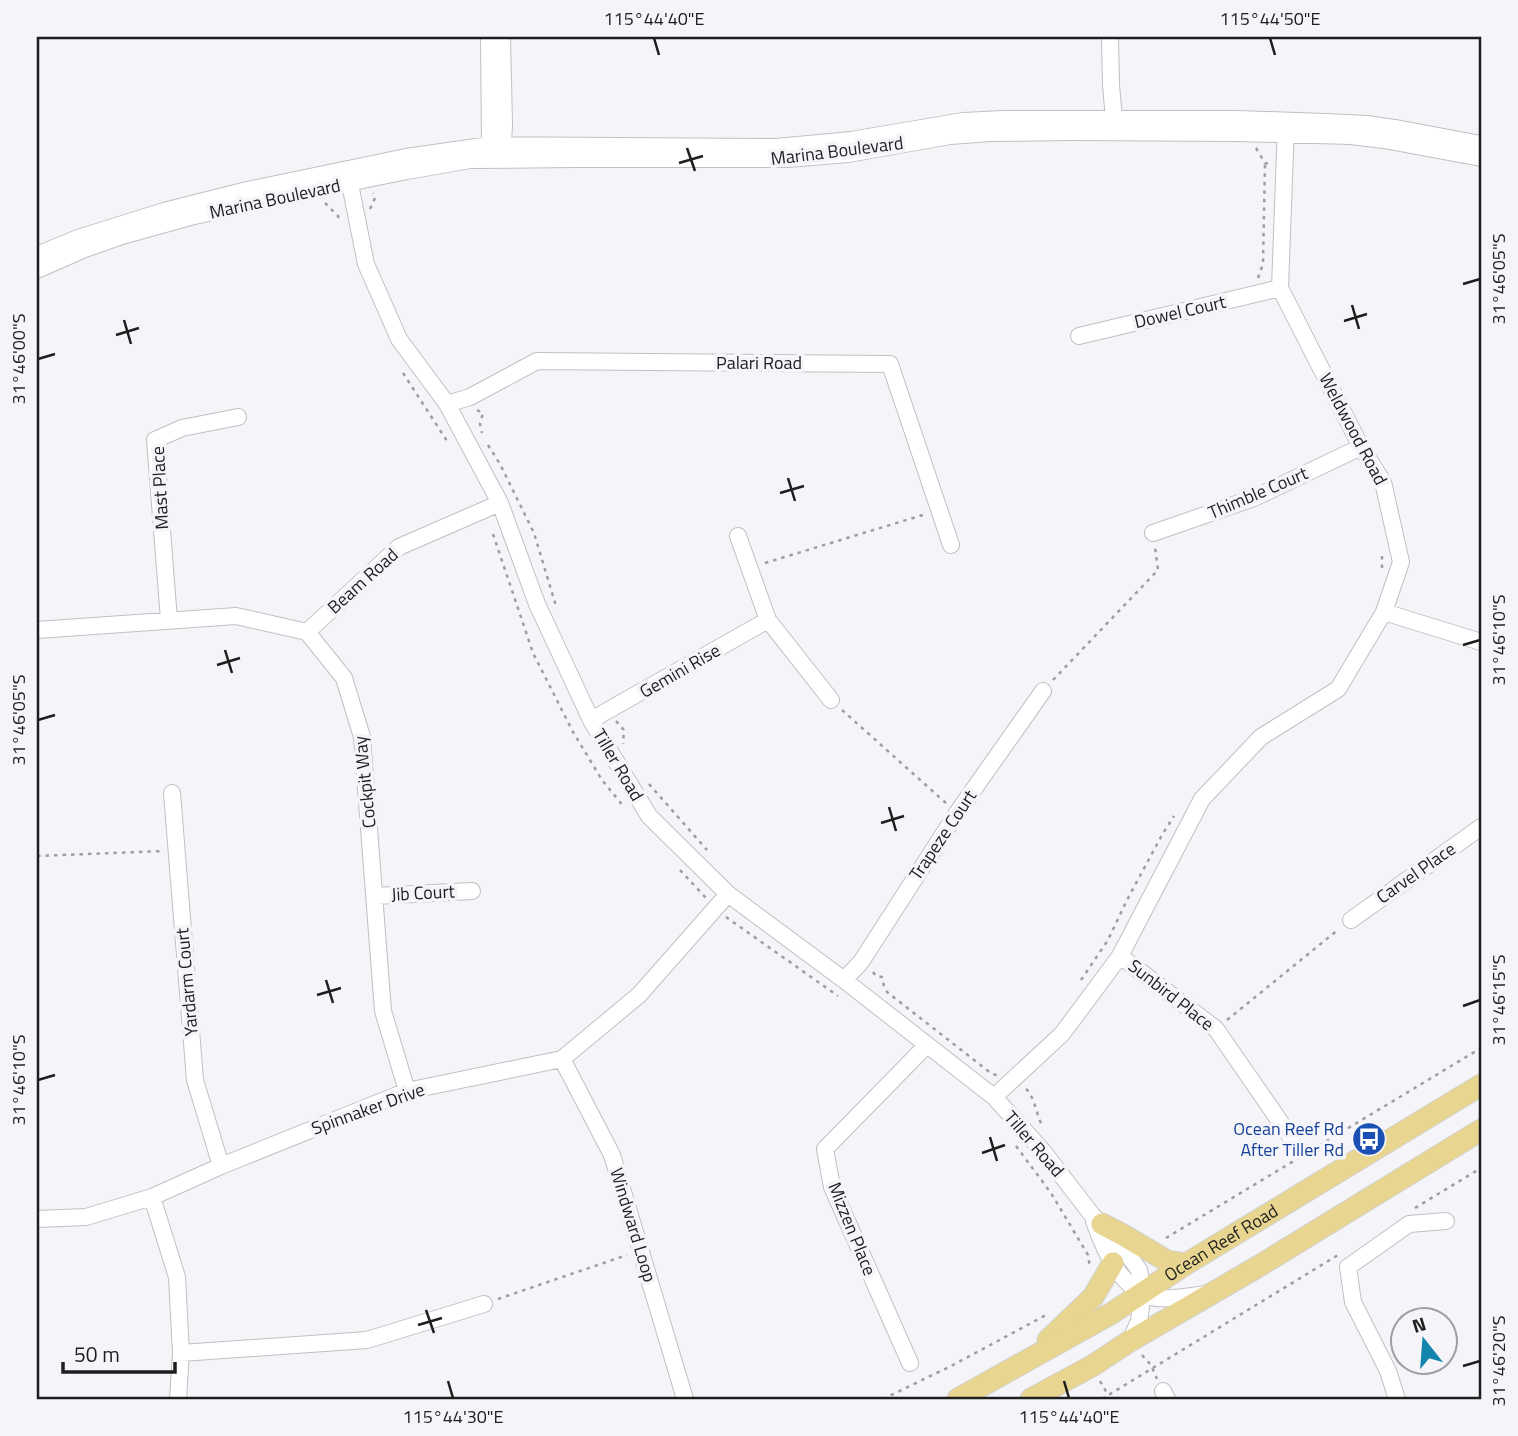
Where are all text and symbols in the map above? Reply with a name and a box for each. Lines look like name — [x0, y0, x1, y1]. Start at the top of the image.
text: 115°44'40"E — [603, 5, 705, 32]
text: 115°44'50"E — [1219, 5, 1321, 32]
street label: Marina Boulevard — [769, 129, 905, 172]
street label: Marina Boulevard — [207, 171, 343, 226]
text: 31°46'05"S — [1485, 234, 1512, 324]
street label: Dowel Court — [1132, 288, 1229, 335]
text: 31°46'00"S — [5, 314, 32, 404]
street label: Palari Road — [716, 349, 802, 376]
street label: Weldwood Road — [1313, 368, 1394, 490]
street label: Mast Place — [144, 446, 175, 530]
street label: Thimble Court — [1204, 459, 1312, 526]
street label: Beam Road — [321, 541, 404, 620]
text: 31°46'10"S — [1485, 595, 1512, 685]
street label: Gemini Rise — [634, 637, 725, 705]
text: 31°46'05"S — [5, 675, 32, 765]
street label: Tiller Road — [586, 724, 651, 806]
street label: Cockpit Way — [346, 734, 383, 830]
street label: Trapeze Court — [902, 783, 983, 885]
street label: Carvel Place — [1371, 835, 1461, 910]
street label: Jib Court — [390, 877, 456, 908]
street label: Yardarm Court — [168, 926, 205, 1037]
street label: Sunbird Place — [1123, 952, 1220, 1037]
text: 31°46'15"S — [1485, 955, 1512, 1045]
text: 31°46'10"S — [5, 1035, 32, 1125]
street label: Spinnaker Drive — [307, 1076, 428, 1141]
street label: Tiller Road — [998, 1105, 1071, 1183]
place label: Ocean Reef Rd After Tiller Rd — [1233, 1115, 1344, 1163]
bus stop icon: Ocean Reef Rd After Tiller Rd — [1350, 1120, 1388, 1158]
street label: Windward Loop — [603, 1164, 664, 1285]
street label: Mizzen Place — [821, 1178, 883, 1280]
street label: Ocean Reef Road — [1158, 1197, 1283, 1288]
north arrow — [1388, 1306, 1458, 1376]
text: N — [1408, 1308, 1429, 1340]
text: 31°46'20"S — [1485, 1316, 1512, 1406]
scale bar — [63, 1331, 175, 1375]
text: 50 m — [74, 1338, 120, 1370]
text: 115°44'30"E — [402, 1403, 504, 1430]
text: 115°44'40"E — [1018, 1403, 1120, 1430]

